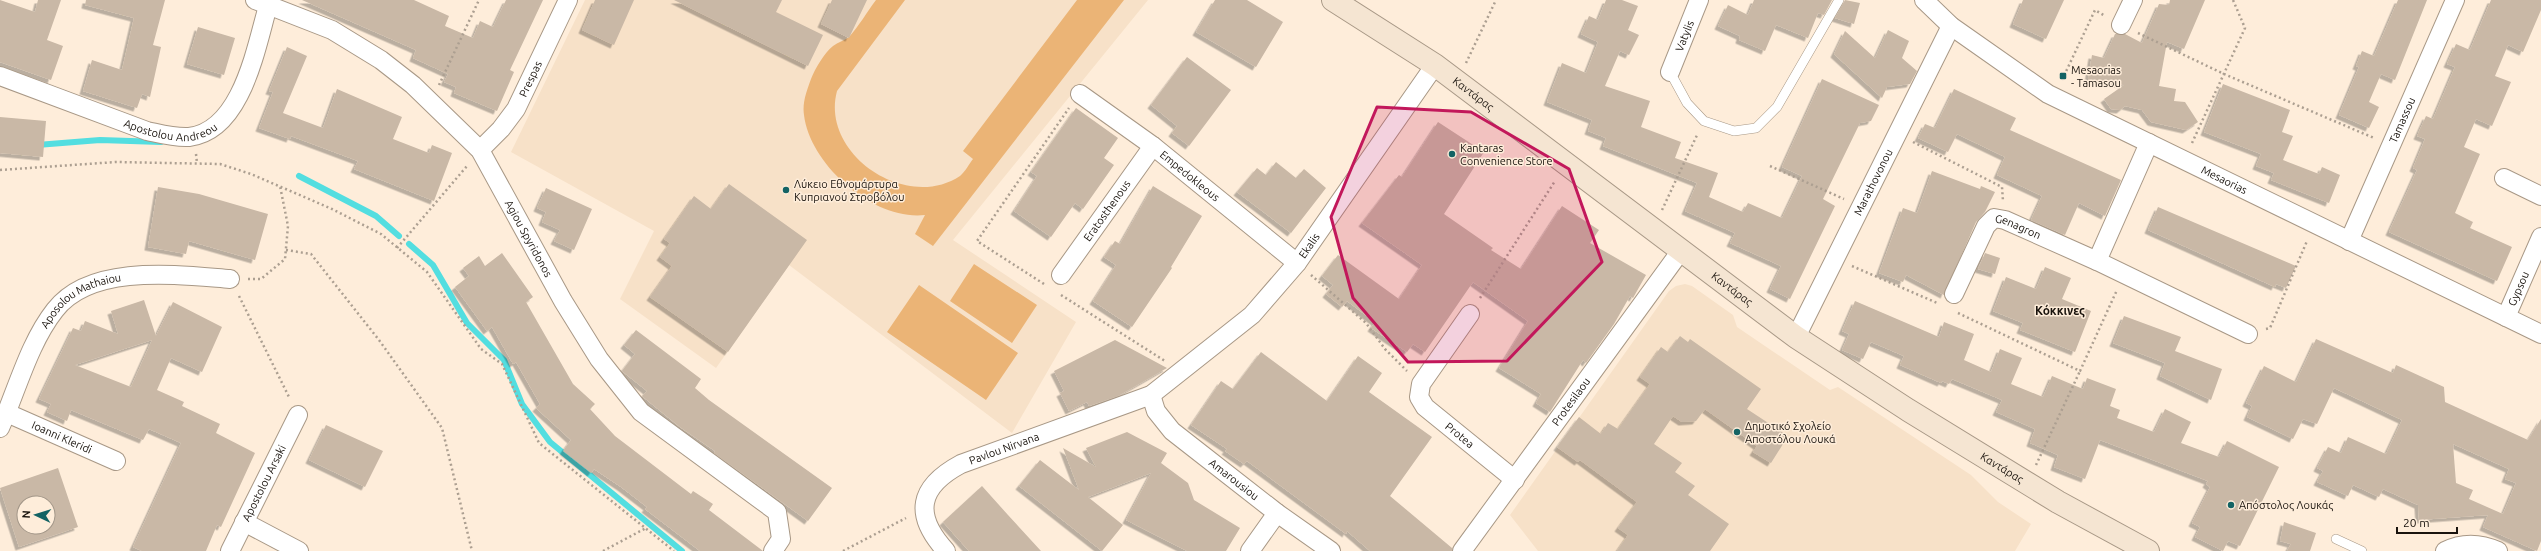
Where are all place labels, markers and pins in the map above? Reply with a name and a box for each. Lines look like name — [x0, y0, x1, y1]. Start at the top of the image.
place label: Mesaorias - Tamasou — [2071, 64, 2121, 89]
marker: Mesaorias - Tamasou — [2058, 71, 2068, 81]
place label: Kantaras Convenience Store — [1460, 142, 1553, 167]
marker: Kantaras Convenience Store — [1447, 149, 1457, 159]
place label: Λύκειο Εθνομάρτυρα Κυπριανού Στροβόλου — [794, 178, 904, 203]
marker: Λύκειο Εθνομάρτυρα Κυπριανού Στροβόλου — [781, 185, 791, 195]
place label: Δημοτικό Σχολείο Αποστόλου Λουκά — [1745, 420, 1836, 445]
marker: Δημοτικό Σχολείο Αποστόλου Λουκά — [1732, 427, 1742, 437]
place label: Απόστολος Λουκάς — [2239, 499, 2333, 512]
marker: Απόστολος Λουκάς — [2226, 500, 2236, 510]

